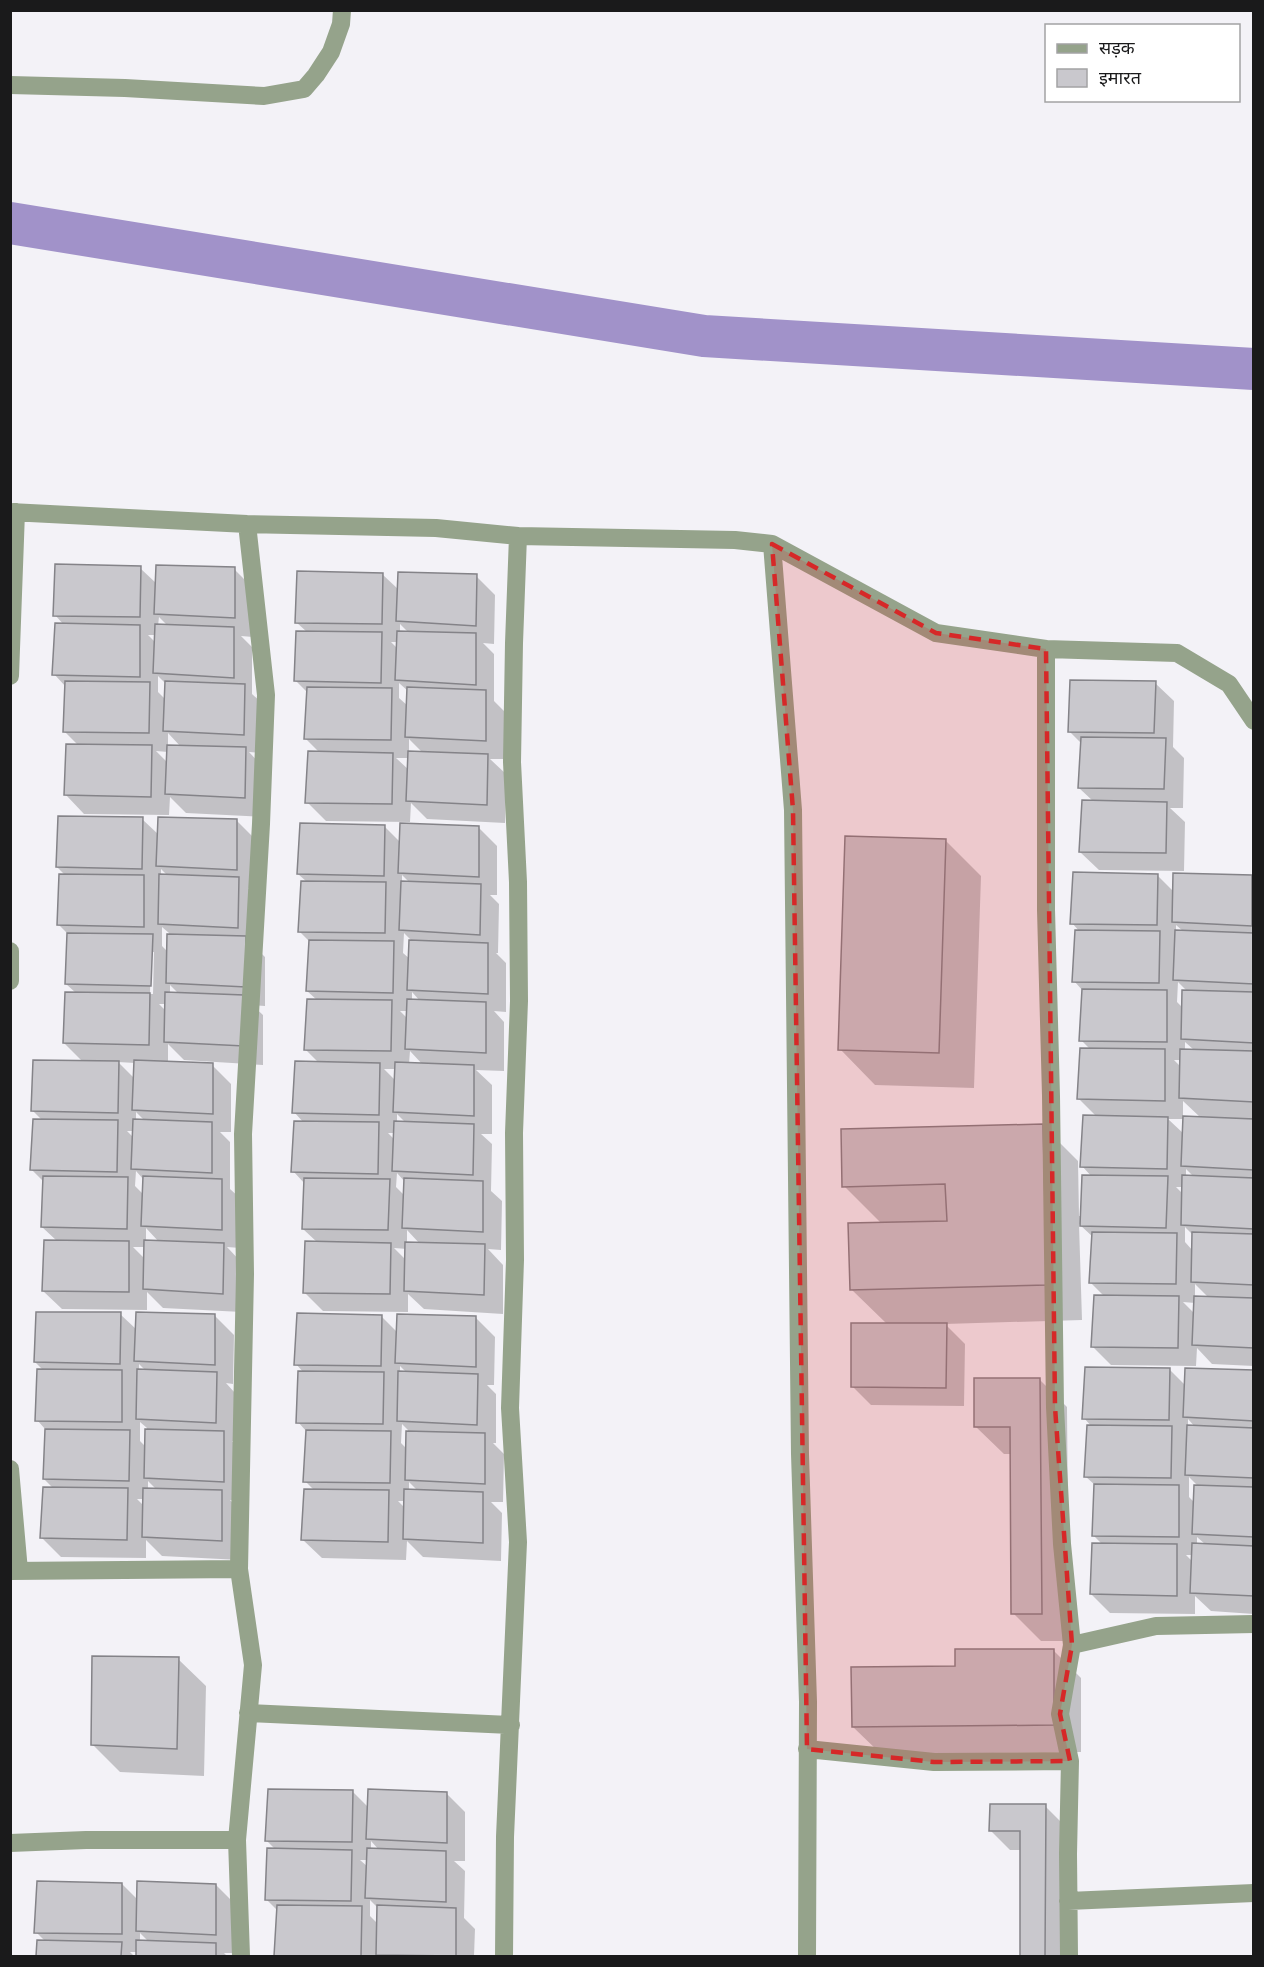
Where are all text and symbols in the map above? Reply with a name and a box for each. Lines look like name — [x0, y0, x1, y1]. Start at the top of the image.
legend — [1045, 24, 1240, 102]
text: सड़क — [1099, 37, 1136, 58]
text: इमारत — [1099, 67, 1142, 88]

